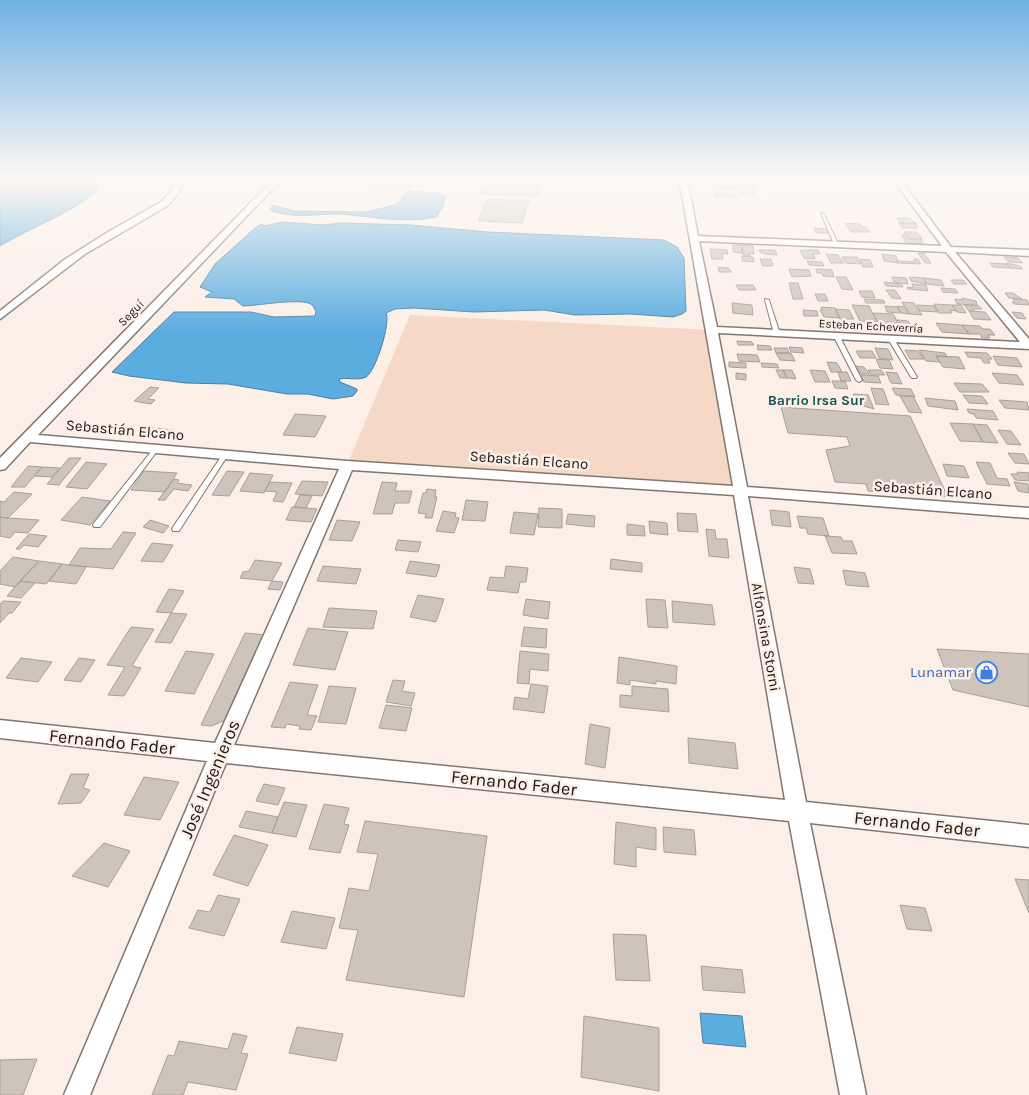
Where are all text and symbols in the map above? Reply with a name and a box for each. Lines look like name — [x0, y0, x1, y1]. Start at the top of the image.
street label: Seguí — [115, 297, 147, 329]
street label: Esteban Echeverría — [818, 316, 924, 336]
district label: Barrio Irsa Sur — [768, 392, 865, 409]
street label: Sebastián Elcano — [65, 416, 185, 444]
street label: Sebastián Elcano — [469, 447, 589, 473]
street label: Sebastián Elcano — [873, 477, 993, 503]
street label: Alfonsina Storni — [748, 581, 784, 693]
shop icon: Lunamar — [975, 660, 999, 684]
place label: Lunamar — [910, 663, 972, 681]
street label: José Ingenieros — [175, 716, 245, 842]
street label: Fernando Fader — [48, 724, 176, 760]
street label: Fernando Fader — [450, 765, 578, 801]
street label: Fernando Fader — [853, 806, 981, 842]

